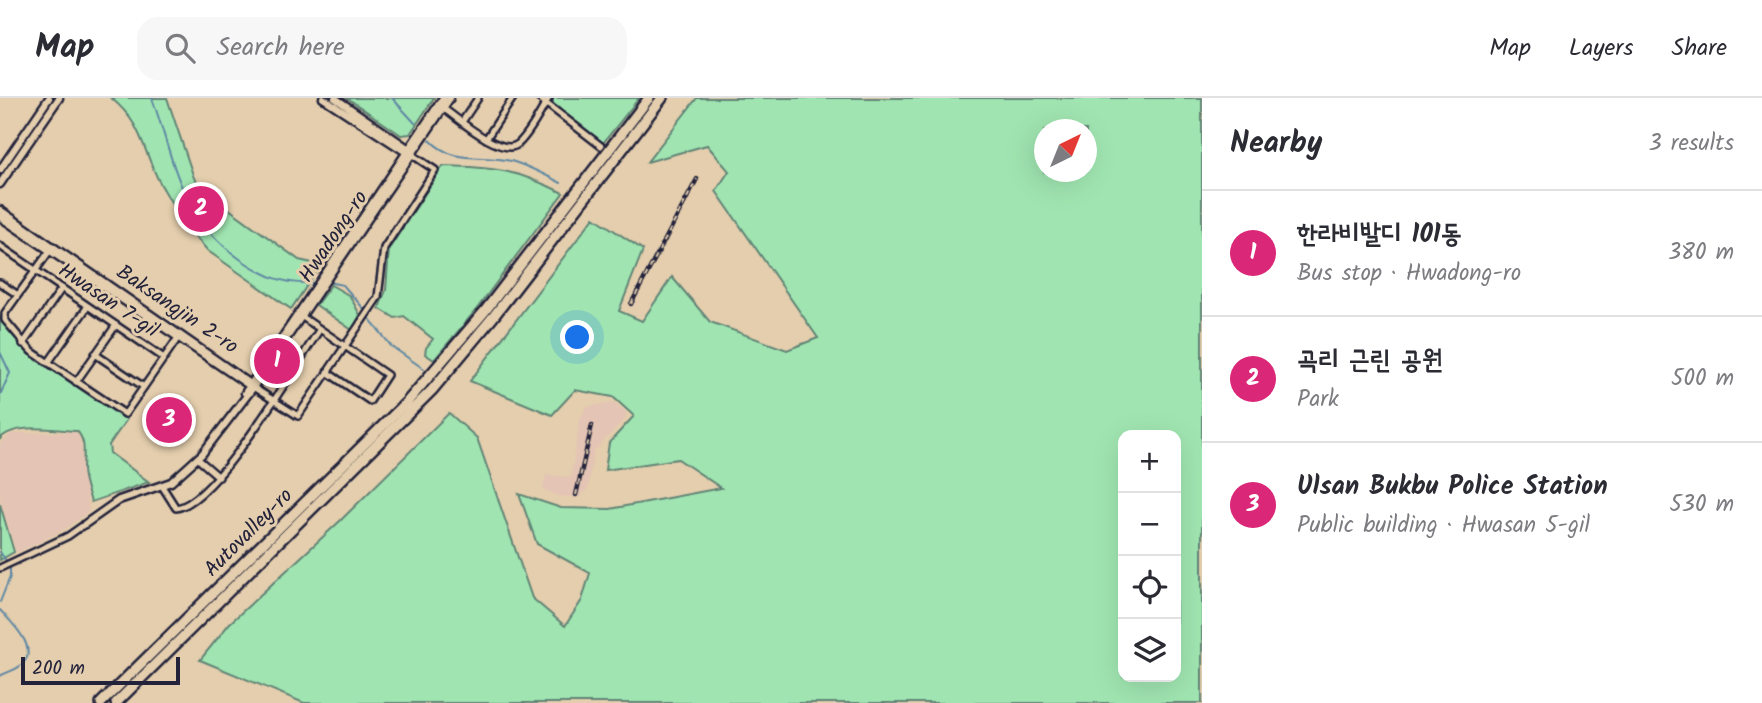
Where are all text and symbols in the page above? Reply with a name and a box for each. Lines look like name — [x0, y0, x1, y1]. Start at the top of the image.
search box — [137, 17, 627, 80]
text: Map — [35, 22, 95, 75]
text: Search here — [217, 27, 345, 69]
icon: search — [161, 29, 199, 67]
text: Map — [1489, 29, 1531, 68]
text: Layers — [1569, 29, 1633, 68]
text: Share — [1671, 29, 1727, 68]
north arrow — [1034, 119, 1097, 182]
text: Nearby — [1230, 120, 1322, 168]
text: 3 results — [1648, 126, 1734, 162]
pin: 2 — [178, 183, 224, 235]
street label: Hwadong-ro — [291, 184, 377, 290]
text: 한라비발디 101동 — [1297, 214, 1462, 256]
text: 1 — [1250, 235, 1256, 271]
text: 380 m — [1668, 235, 1734, 271]
street label: Hwasan 7-gil — [51, 255, 165, 347]
text: Bus stop · Hwadong-ro — [1297, 256, 1521, 292]
street label: Baksangjin 2-ro — [109, 257, 245, 363]
your location — [560, 320, 594, 354]
pin: 1 — [254, 335, 300, 387]
text: 곡리 근린 공원 — [1297, 340, 1443, 382]
text: 2 — [1246, 361, 1260, 397]
text: 500 m — [1671, 361, 1734, 397]
text: Park — [1297, 382, 1339, 418]
pin: 3 — [146, 394, 192, 446]
map controls — [1118, 430, 1181, 682]
button: + — [1118, 430, 1181, 493]
text: Ulsan Bukbu Police Station — [1297, 466, 1608, 508]
street label: Autovalley-ro — [197, 481, 301, 585]
text: 3 — [1247, 487, 1259, 523]
text: 530 m — [1669, 487, 1734, 523]
button: − — [1118, 493, 1181, 556]
text: Public building · Hwasan 5-gil — [1297, 508, 1590, 544]
button: locate — [1118, 556, 1181, 619]
button: layers — [1118, 619, 1181, 682]
scale bar — [21, 654, 180, 686]
text: 200 m — [32, 654, 85, 684]

